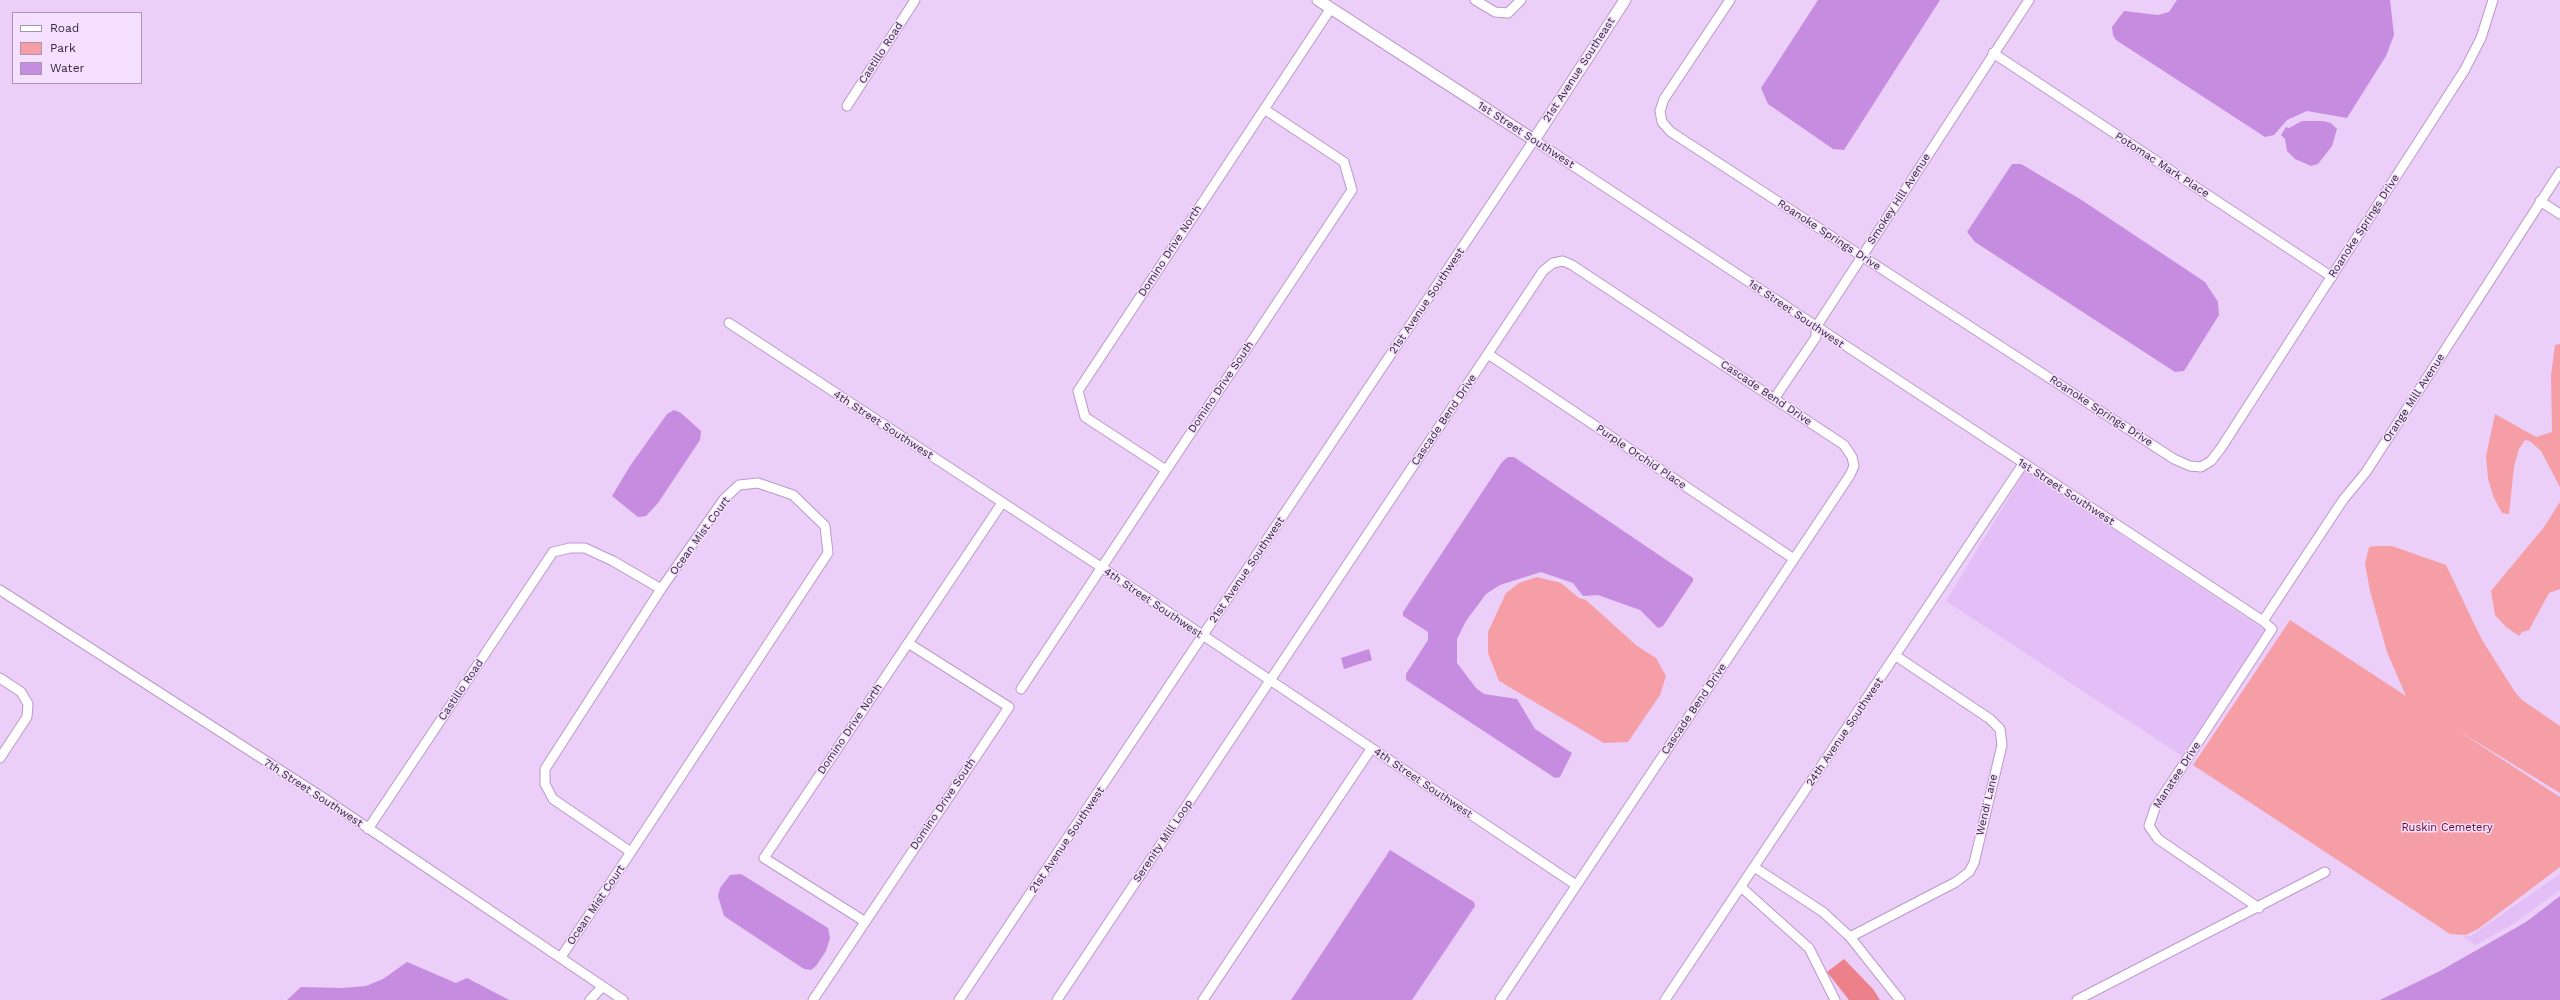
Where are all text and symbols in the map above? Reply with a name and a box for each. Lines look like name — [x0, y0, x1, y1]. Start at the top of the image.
legend — [12, 12, 142, 84]
street label: 21st Avenue Southeast — [1540, 15, 1618, 125]
street label: Castillo Road — [856, 20, 906, 86]
text: Road — [50, 21, 79, 35]
text: Park — [50, 41, 76, 55]
text: Water — [50, 61, 84, 75]
street label: 1st Street Southwest — [1475, 99, 1577, 171]
street label: Potomac Mark Place — [2112, 130, 2212, 200]
street label: Smokey Hill Avenue — [1865, 151, 1933, 247]
street label: Roanoke Springs Drive — [2326, 172, 2402, 280]
street label: Roanoke Springs Drive — [1775, 197, 1883, 273]
street label: Domino Drive North — [1135, 203, 1205, 299]
street label: 21st Avenue Southwest — [1387, 245, 1467, 357]
street label: 1st Street Southwest — [1746, 277, 1846, 351]
street label: Domino Drive South — [1185, 339, 1257, 435]
street label: Orange Mill Avenue — [2380, 351, 2448, 445]
street label: Cascade Bend Drive — [1718, 358, 1814, 428]
street label: Cascade Bend Drive — [1409, 372, 1479, 468]
street label: Roanoke Springs Drive — [2047, 373, 2155, 449]
street label: 4th Street Southwest — [831, 388, 935, 462]
street label: Purple Orchid Place — [1593, 422, 1689, 492]
street label: 1st Street Southwest — [2015, 456, 2117, 528]
street label: Ocean Mist Court — [667, 494, 733, 578]
street label: 21st Avenue Southwest — [1207, 514, 1287, 626]
street label: 4th Street Southwest — [1101, 565, 1205, 641]
street label: Castillo Road — [436, 657, 486, 723]
street label: Cascade Bend Drive — [1659, 661, 1729, 757]
street label: 24th Avenue Southwest — [1804, 675, 1886, 789]
street label: Domino Drive North — [815, 681, 885, 777]
street label: Manatee Drive — [2151, 739, 2203, 811]
street label: 4th Street Southwest — [1371, 745, 1475, 821]
street label: 7th Street Southwest — [261, 756, 365, 830]
street label: Domino Drive South — [907, 756, 979, 852]
street label: Wendi Lane — [1973, 773, 2001, 837]
street label: 21st Avenue Southwest — [1027, 784, 1107, 896]
street label: Serenity Mill Loop — [1130, 797, 1196, 885]
park label: Ruskin Cemetery — [2401, 821, 2493, 835]
street label: Ocean Mist Court — [564, 862, 628, 948]

